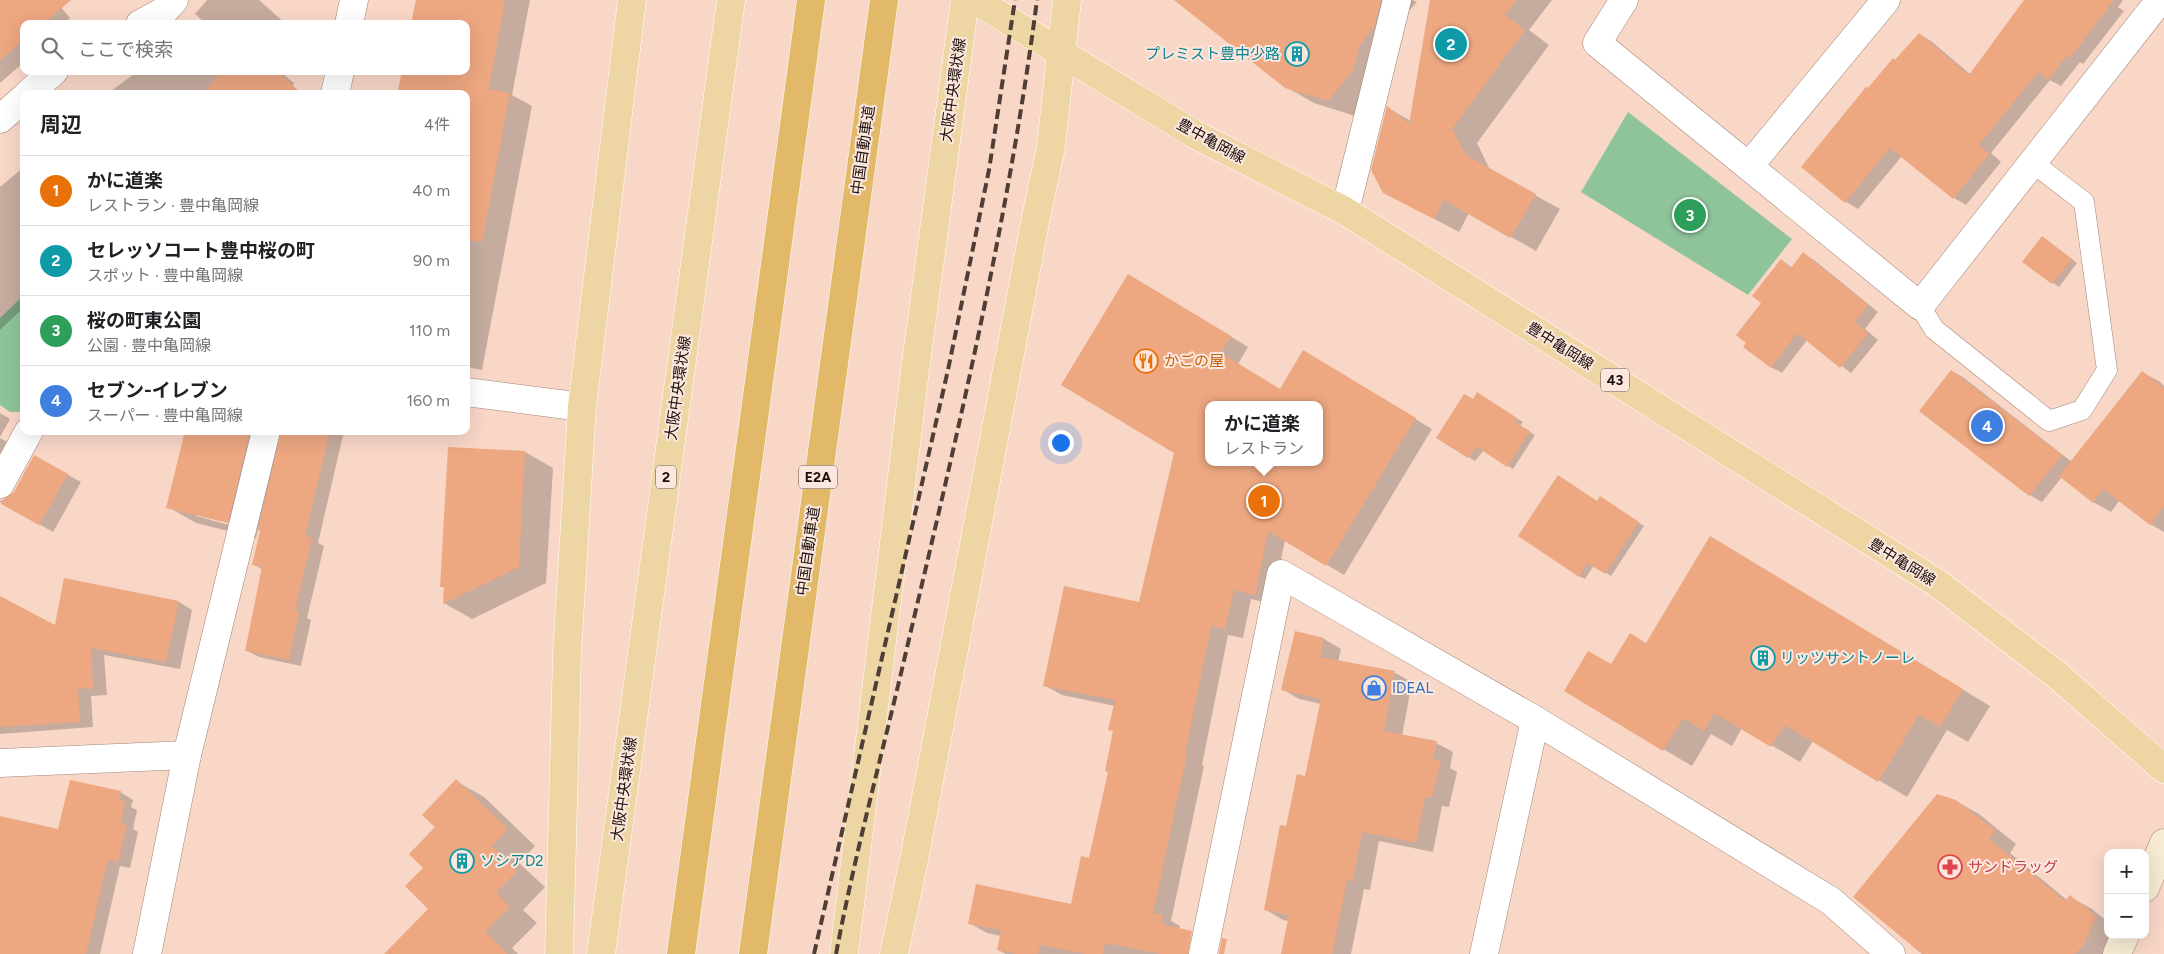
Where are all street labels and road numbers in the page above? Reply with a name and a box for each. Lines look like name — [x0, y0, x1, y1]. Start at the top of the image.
street label: 大阪中央環状線 — [937, 37, 969, 143]
street label: 中国自動車道 — [848, 104, 878, 196]
street label: 豊中亀岡線 — [1174, 115, 1248, 167]
street label: 豊中亀岡線 — [1523, 318, 1597, 374]
street label: 大阪中央環状線 — [662, 335, 694, 441]
road number: 43 — [1601, 368, 1629, 392]
road number: 2 — [656, 466, 676, 488]
road number: E2A — [799, 466, 837, 488]
street label: 中国自動車道 — [793, 505, 823, 597]
street label: 豊中亀岡線 — [1865, 534, 1939, 590]
street label: 大阪中央環状線 — [608, 736, 640, 842]

